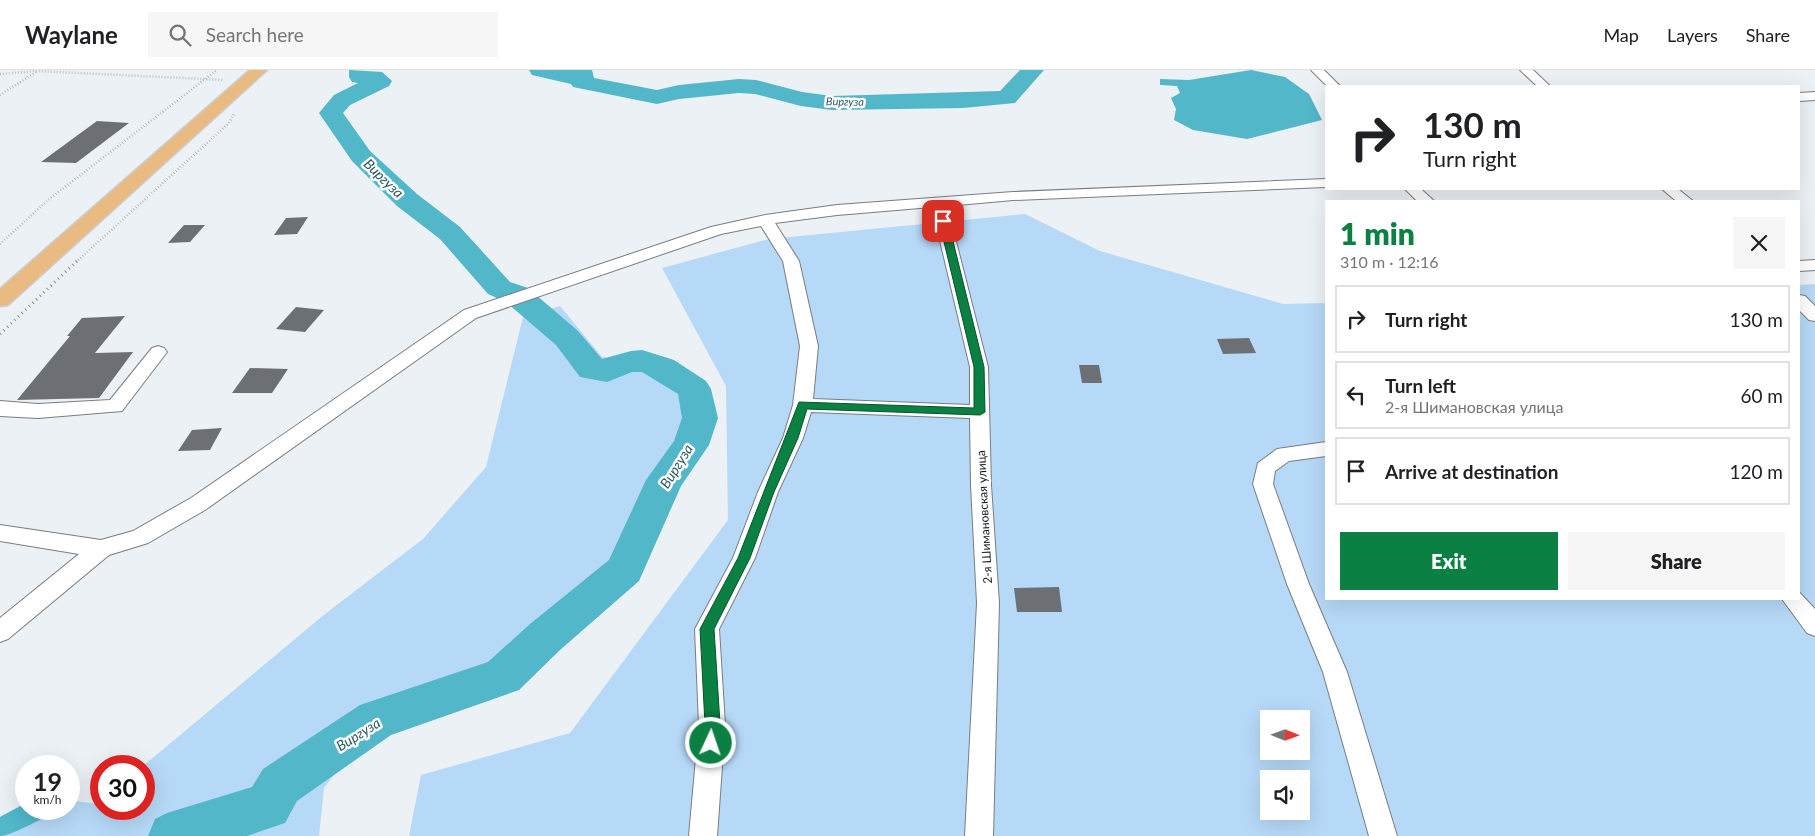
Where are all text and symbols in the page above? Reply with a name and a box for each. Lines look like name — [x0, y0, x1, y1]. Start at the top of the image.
search box — [148, 12, 498, 57]
text: Waylane — [25, 20, 118, 49]
icon: search — [166, 21, 194, 49]
text: Search here — [206, 23, 304, 46]
text: Map — [1603, 24, 1639, 46]
text: Layers — [1667, 24, 1718, 46]
text: Share — [1746, 24, 1790, 46]
water label: Виргуза — [826, 94, 865, 108]
text: 130 m — [1423, 103, 1522, 145]
icon: right — [1340, 105, 1405, 170]
text: Turn right — [1423, 145, 1517, 172]
water label: Виргуза — [361, 155, 407, 201]
pin — [922, 200, 964, 242]
icon: arrive — [929, 207, 957, 235]
text: 1 min — [1340, 215, 1415, 251]
button: close — [1733, 217, 1785, 269]
text: 310 m · 12:16 — [1340, 252, 1439, 271]
icon: right — [1342, 305, 1370, 333]
text: Turn right — [1385, 308, 1467, 331]
text: 130 m — [1729, 308, 1783, 331]
text: Turn left — [1385, 374, 1456, 397]
icon: left — [1342, 381, 1370, 409]
text: 60 m — [1740, 384, 1783, 407]
text: 2-я Шимановская улица — [1385, 397, 1563, 416]
water label: Виргуза — [656, 441, 696, 491]
street label: 2-я Шимановская улица — [973, 450, 995, 584]
icon: arrive — [1342, 457, 1370, 485]
text: Arrive at destination — [1385, 460, 1558, 483]
text: 120 m — [1729, 460, 1783, 483]
button: Exit — [1340, 532, 1558, 590]
button: Share — [1568, 532, 1785, 590]
north arrow — [1260, 710, 1310, 760]
map controls — [1260, 710, 1310, 820]
water label: Виргуза — [333, 714, 383, 754]
position arrow — [684, 716, 736, 768]
speed limit sign: 30 — [90, 755, 155, 820]
text: 19 — [33, 766, 62, 796]
button: sound — [1260, 770, 1310, 820]
text: km/h — [33, 792, 62, 807]

